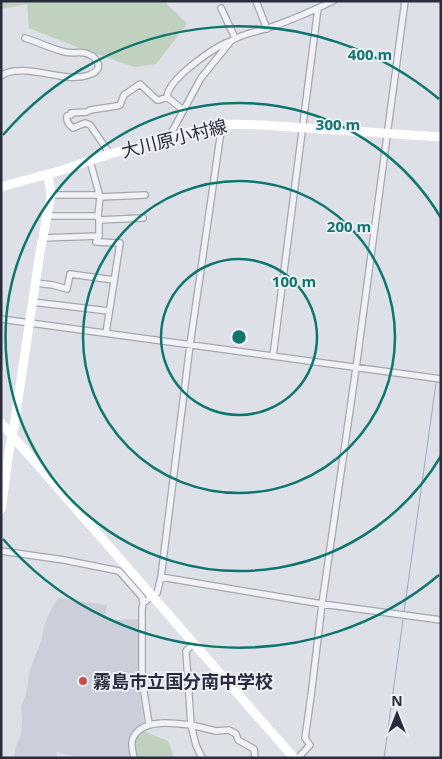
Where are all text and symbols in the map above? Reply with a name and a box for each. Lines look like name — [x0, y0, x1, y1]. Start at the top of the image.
text: 400 m — [348, 44, 392, 64]
street label: 大川原小村線 — [119, 113, 229, 163]
text: 300 m — [316, 114, 360, 134]
text: 200 m — [327, 216, 371, 236]
text: 100 m — [272, 271, 316, 291]
centre of rings — [230, 328, 248, 346]
place label: 霧島市立国分南中学校 — [93, 669, 273, 693]
marker: 霧島市立国分南中学校 — [77, 675, 89, 687]
north arrow — [372, 689, 422, 739]
text: N — [391, 691, 403, 710]

